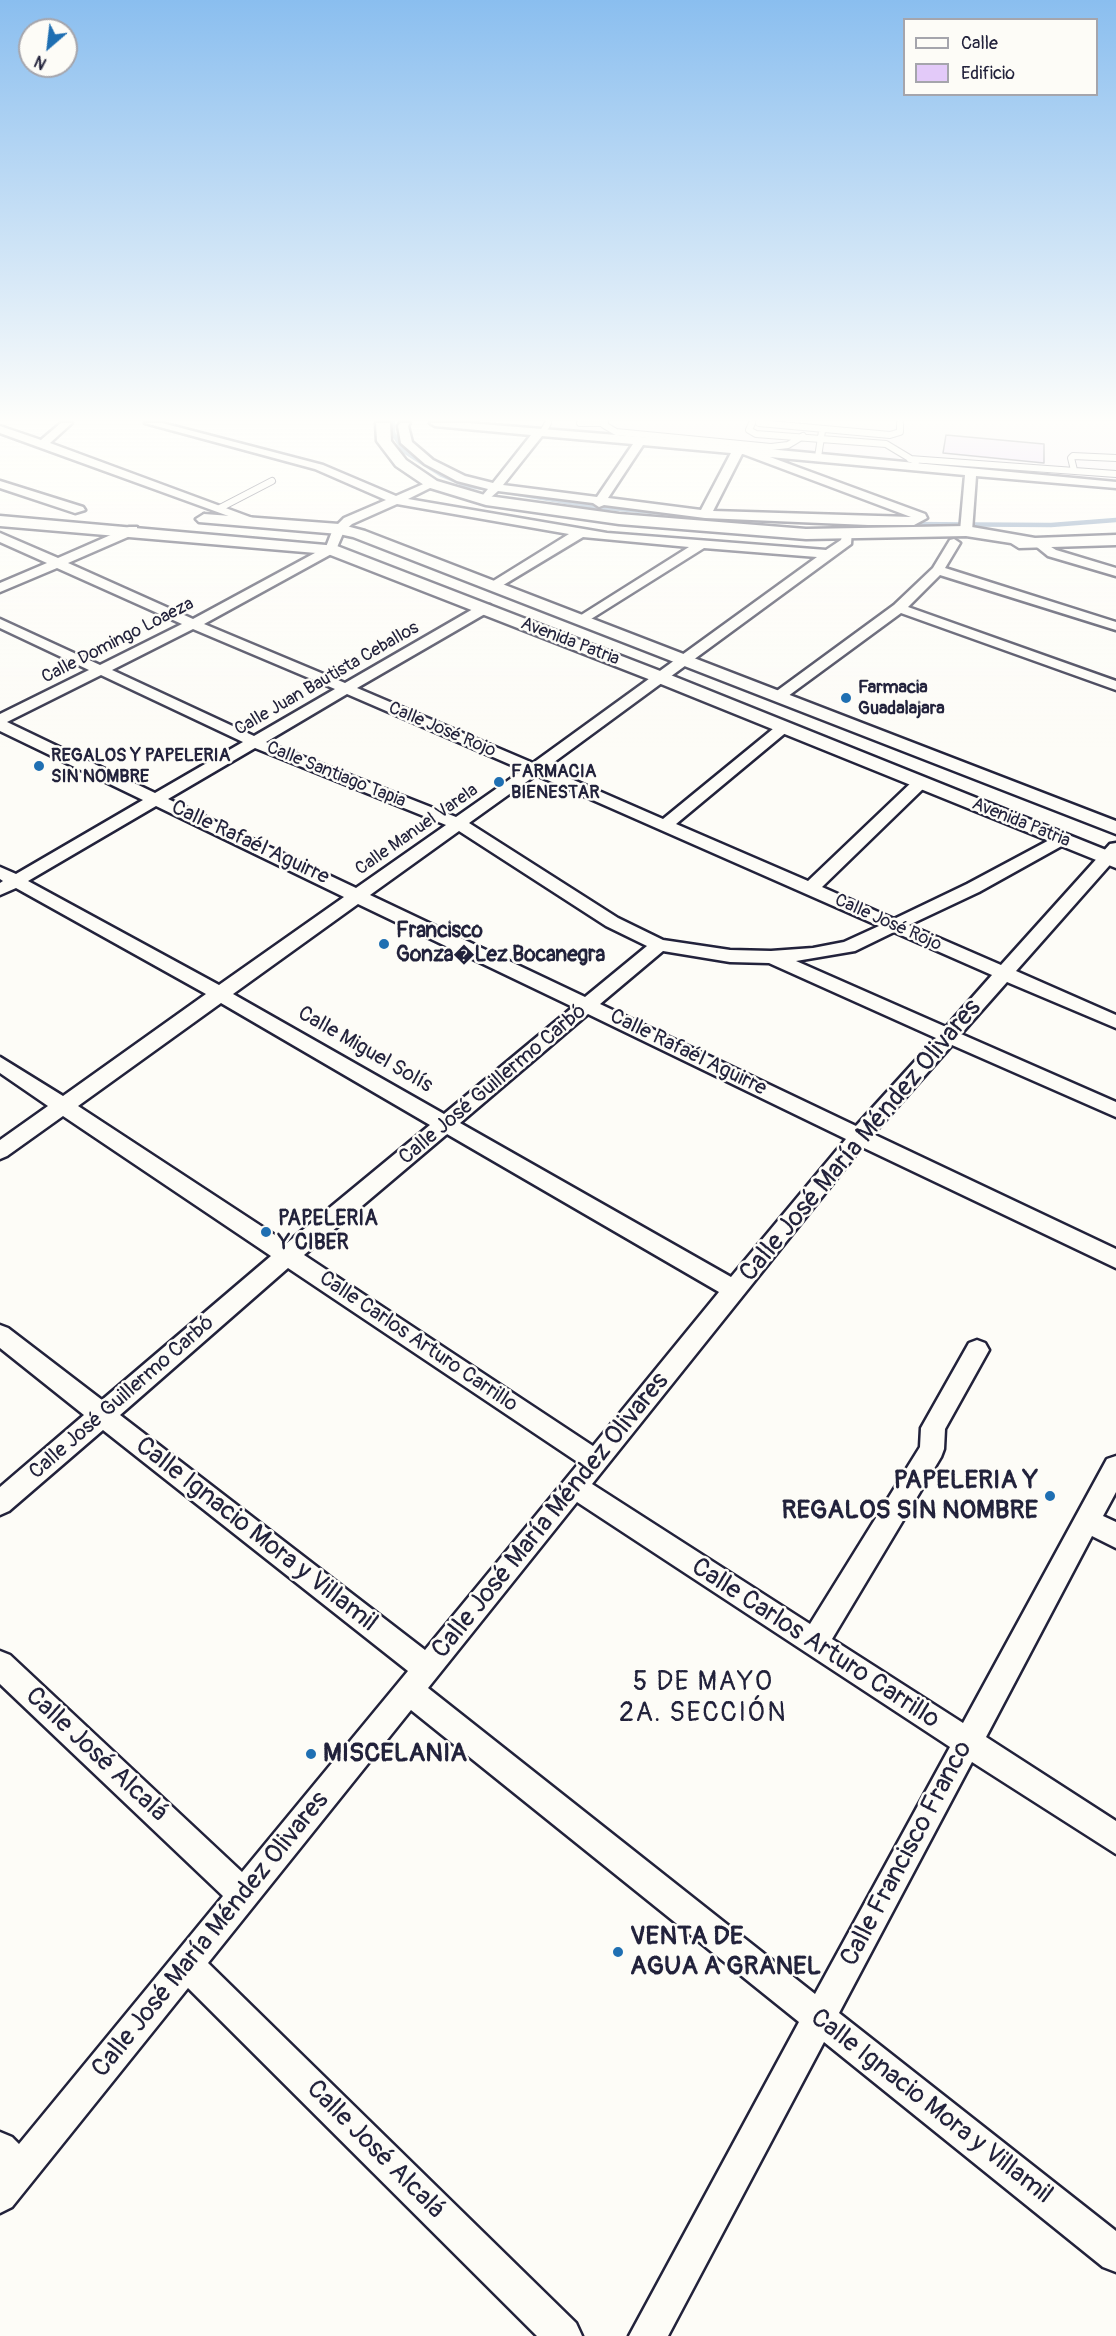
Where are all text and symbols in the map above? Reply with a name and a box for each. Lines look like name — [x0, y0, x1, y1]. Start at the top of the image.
north arrow — [18, 18, 78, 78]
legend — [903, 18, 1098, 96]
text: Calle — [961, 32, 998, 55]
text: N — [31, 51, 50, 74]
text: Edificio — [961, 62, 1015, 85]
street label: Calle Domingo Loaeza — [38, 593, 198, 689]
street label: Avenida Patria — [518, 613, 622, 671]
street label: Calle Juan Bautista Ceballos — [231, 617, 423, 741]
place label: Farmacia Guadalajara — [858, 677, 945, 720]
marker: Farmacia Guadalajara — [839, 691, 853, 705]
street label: Calle José Rojo — [385, 698, 499, 762]
street label: Calle Santiago Tapia — [263, 737, 409, 813]
place label: REGALOS Y PAPELERIA SIN NOMBRE — [51, 745, 230, 788]
marker: REGALOS Y PAPELERIA SIN NOMBRE — [32, 759, 46, 773]
place label: FARMACIA BIENESTAR — [511, 761, 600, 804]
marker: FARMACIA BIENESTAR — [492, 775, 506, 789]
street label: Calle Manuel Varela — [352, 780, 482, 880]
street label: Avenida Patria — [969, 794, 1073, 852]
street label: Calle Rafaél Aguirre — [167, 795, 333, 891]
street label: Calle José Rojo — [831, 890, 945, 956]
place label: Francisco Gonza�Lez Bocanegra — [396, 919, 605, 969]
marker: Francisco Gonza�Lez Bocanegra — [377, 937, 391, 951]
street label: Calle José María Méndez Olivares — [734, 993, 988, 1289]
street label: Calle José Guillermo Carbó — [394, 999, 592, 1171]
street label: Calle Miguel Solís — [293, 1001, 437, 1099]
street label: Calle Rafaél Aguirre — [606, 1004, 770, 1102]
place label: PAPELERIA Y CIBER — [278, 1207, 378, 1257]
marker: PAPELERIA Y CIBER — [259, 1225, 273, 1239]
street label: Calle Carlos Arturo Carrillo — [314, 1266, 522, 1418]
street label: Calle José Guillermo Carbó — [24, 1311, 220, 1485]
street label: Calle José María Méndez Olivares — [426, 1367, 676, 1665]
street label: Calle Ignacio Mora y Villamil — [129, 1431, 383, 1639]
place label: PAPELERIA Y REGALOS SIN NOMBRE — [782, 1465, 1038, 1526]
marker: PAPELERIA Y REGALOS SIN NOMBRE — [1043, 1489, 1057, 1503]
street label: Calle Carlos Arturo Carrillo — [685, 1552, 945, 1736]
district label: 5 DE MAYO 2A. SECCIÓN — [619, 1667, 787, 1730]
street label: Calle José Alcalá — [18, 1681, 174, 1829]
street label: Calle Francisco Franco — [834, 1736, 980, 1972]
place label: MISCELANIA — [323, 1738, 467, 1770]
marker: MISCELANIA — [304, 1747, 318, 1761]
street label: Calle José María Méndez Olivares — [86, 1786, 336, 2084]
place label: VENTA DE AGUA A GRANEL — [630, 1921, 821, 1982]
marker: VENTA DE AGUA A GRANEL — [611, 1945, 625, 1959]
street label: Calle Ignacio Mora y Villamil — [804, 2003, 1058, 2211]
street label: Calle José Alcalá — [299, 2074, 451, 2226]

